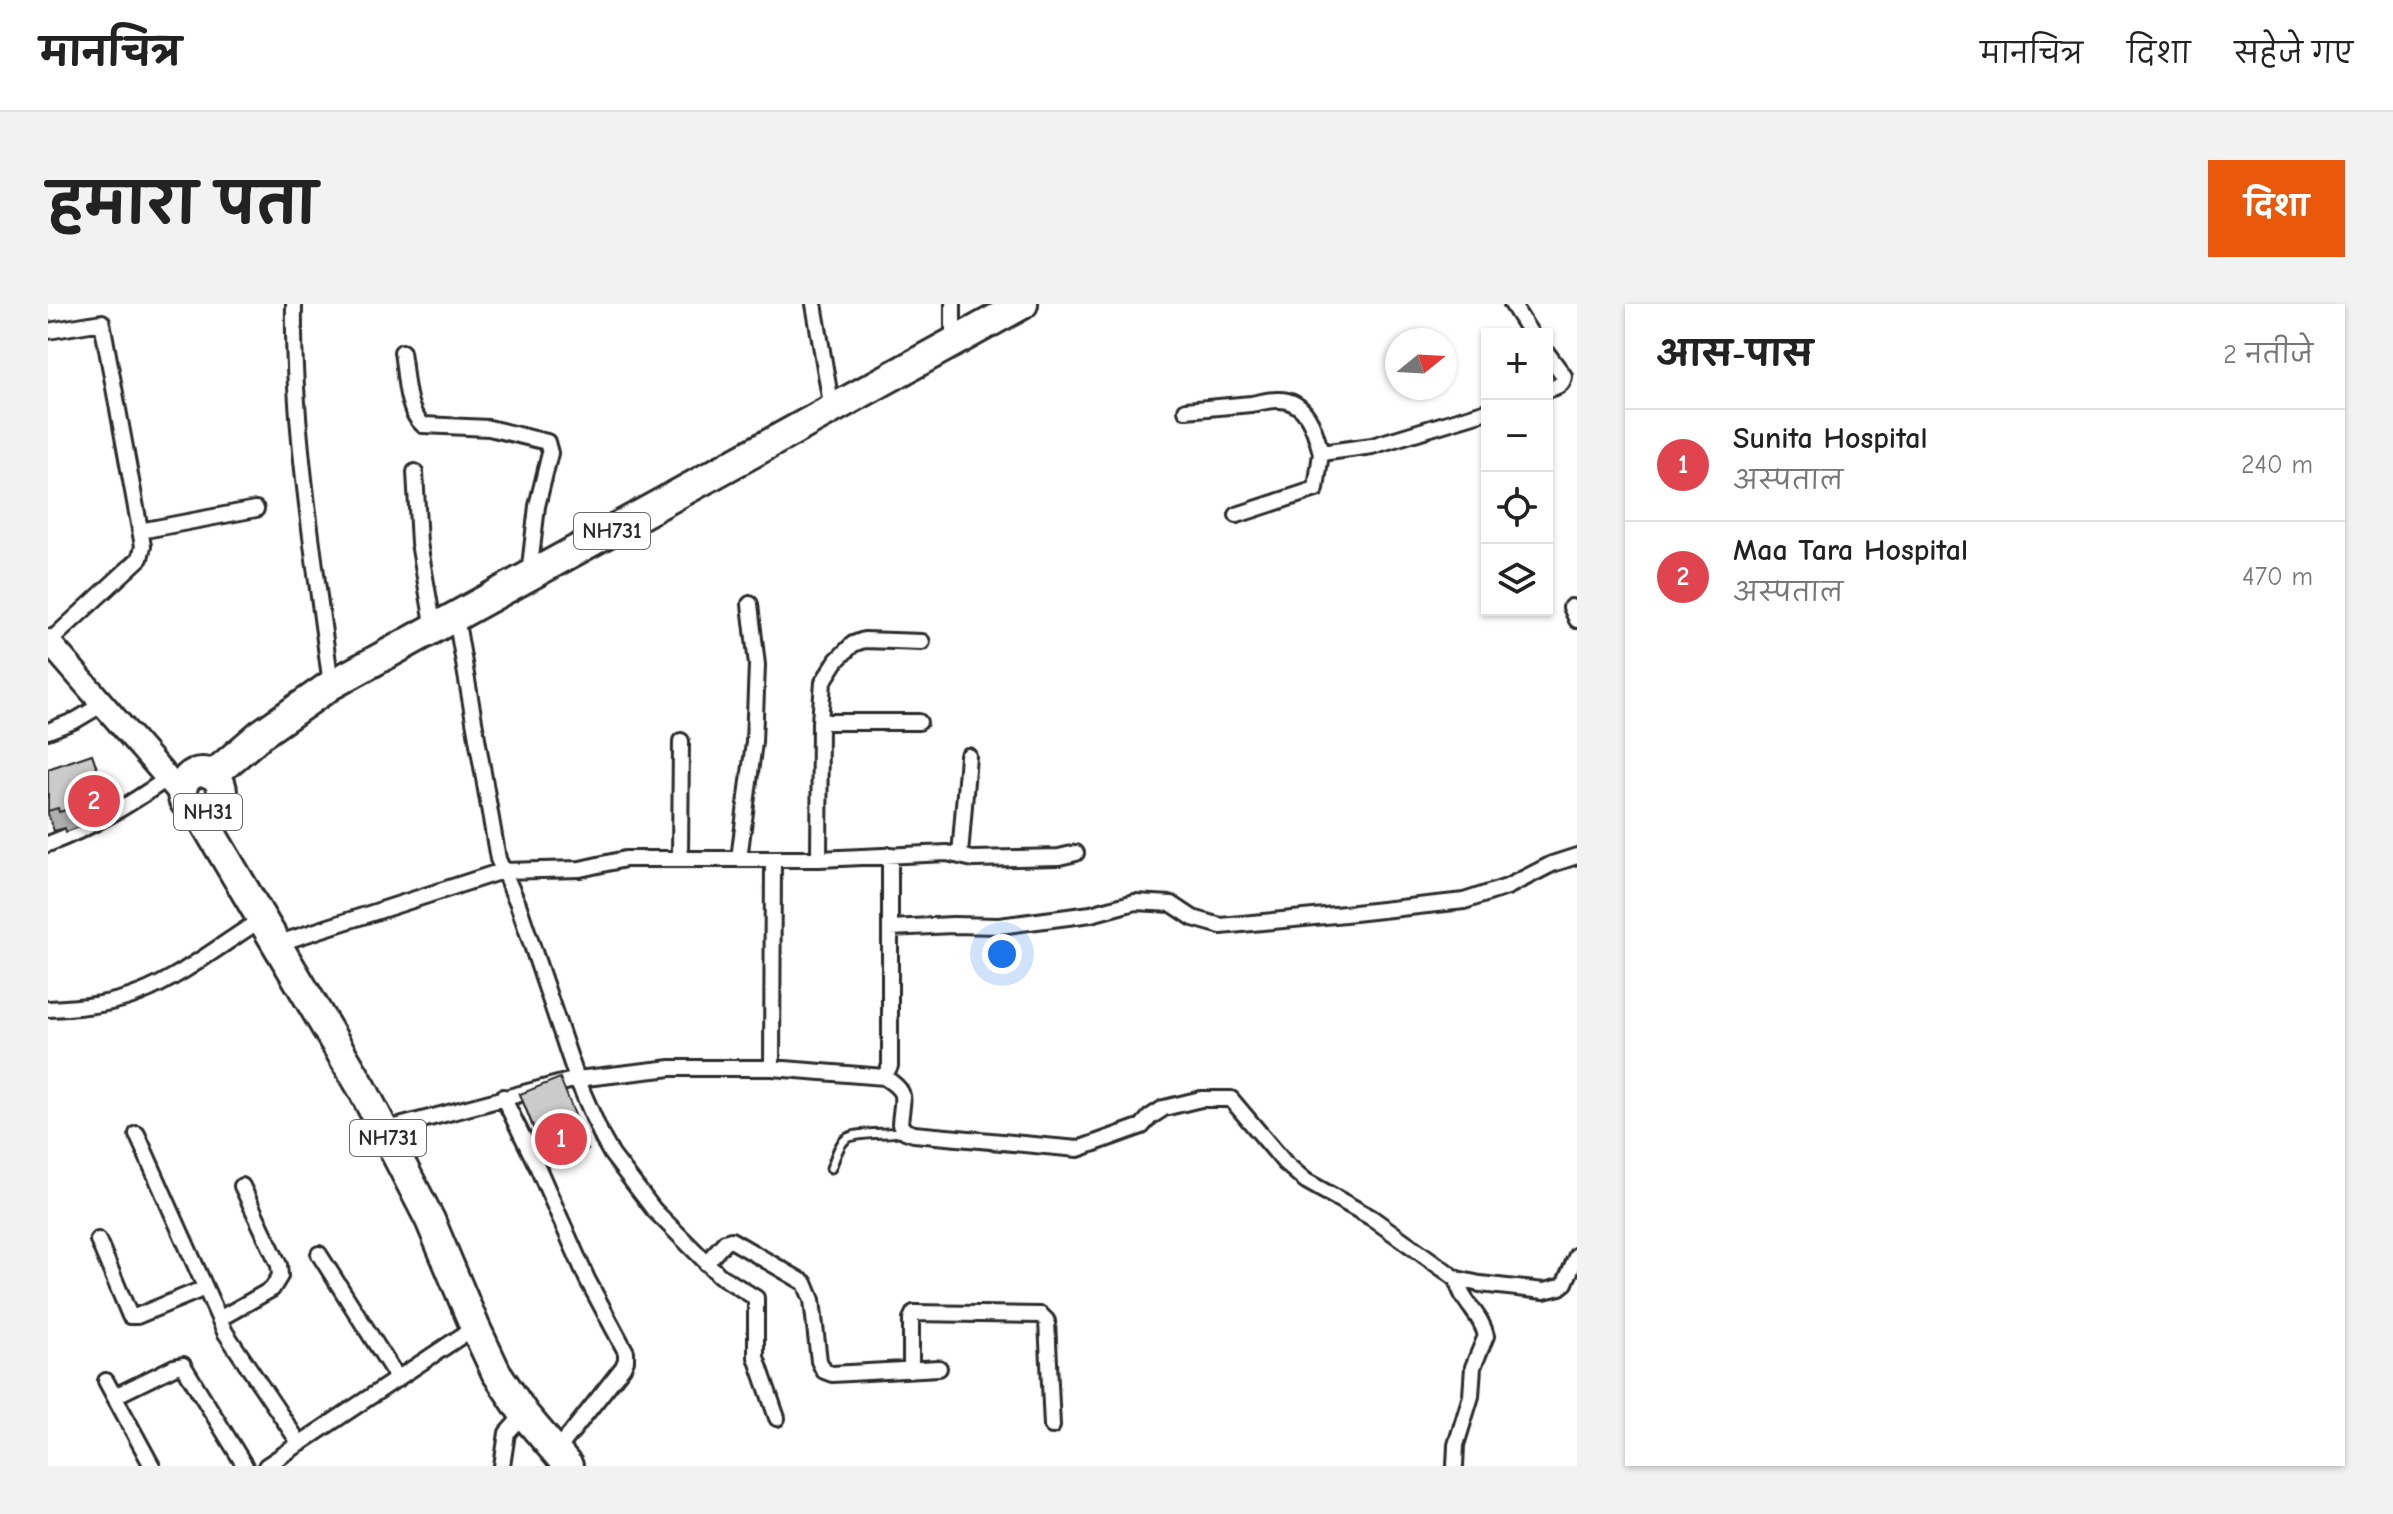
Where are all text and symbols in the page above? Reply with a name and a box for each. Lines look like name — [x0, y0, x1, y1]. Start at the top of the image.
text: मानचित्र — [40, 31, 181, 75]
text: मानचित्र — [1980, 38, 2083, 70]
text: दिशा — [2127, 38, 2191, 70]
text: सहेजे गए — [2235, 38, 2353, 70]
button: दिशा — [2208, 160, 2345, 257]
text: हमारा पता — [48, 173, 317, 237]
north arrow — [1385, 328, 1457, 400]
map controls — [1481, 328, 1553, 616]
button: + — [1481, 328, 1553, 400]
text: आस-पास — [1657, 334, 1813, 374]
text: 2 नतीजे — [2223, 340, 2313, 370]
button: − — [1481, 400, 1553, 472]
text: Sunita Hospital — [1733, 421, 1928, 456]
text: 1 — [1678, 450, 1688, 480]
text: 240 m — [2241, 450, 2313, 480]
text: अस्पताल — [1733, 466, 1843, 496]
button: locate — [1481, 472, 1553, 544]
road number: NH731 — [574, 513, 650, 549]
text: Maa Tara Hospital — [1733, 533, 1968, 568]
button: layers — [1481, 544, 1553, 616]
text: 2 — [1677, 562, 1689, 592]
text: 470 m — [2242, 562, 2313, 592]
text: अस्पताल — [1733, 578, 1843, 608]
pin: 2 — [68, 771, 120, 831]
road number: NH31 — [174, 794, 242, 830]
your location — [982, 934, 1022, 974]
pin: 1 — [535, 1109, 587, 1169]
road number: NH731 — [350, 1120, 426, 1156]

